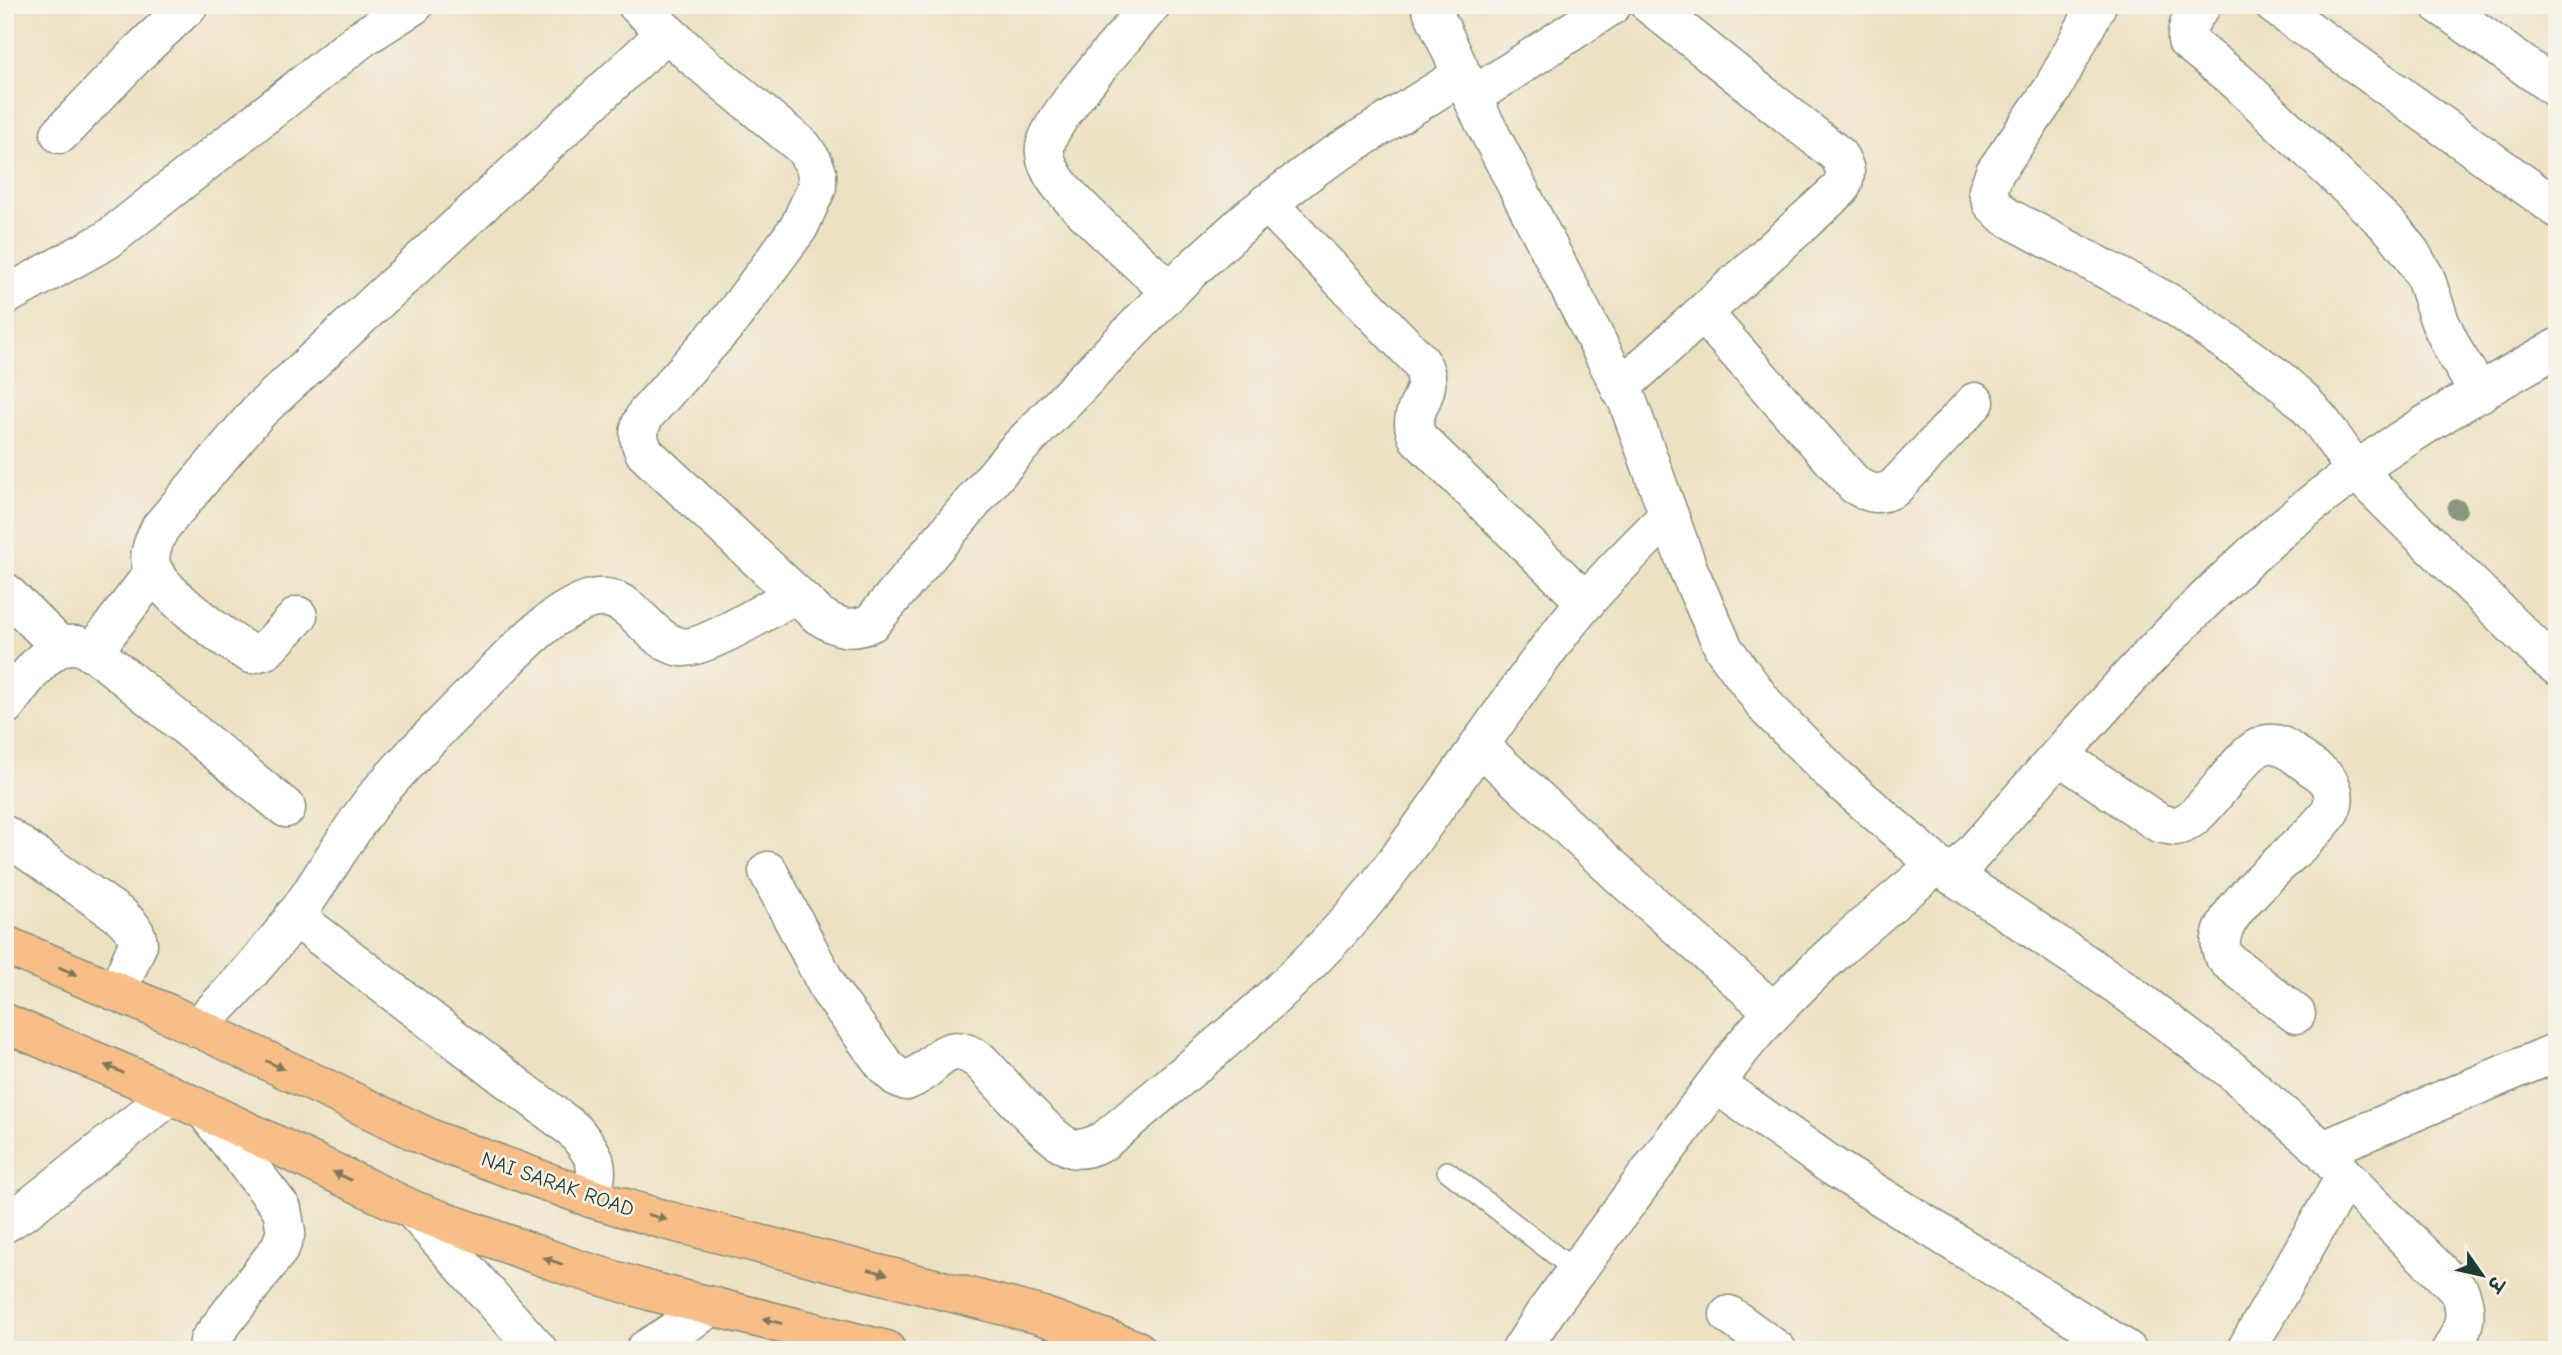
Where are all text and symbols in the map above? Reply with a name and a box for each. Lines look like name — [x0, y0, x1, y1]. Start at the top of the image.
one-way arrow — [58, 965, 78, 977]
one-way arrow — [265, 1059, 286, 1070]
one-way arrow — [103, 1064, 124, 1075]
street label: NAI SARAK ROAD — [478, 1147, 638, 1221]
one-way arrow — [332, 1170, 352, 1182]
one-way arrow — [647, 1213, 668, 1223]
north arrow — [2446, 1240, 2516, 1310]
one-way arrow — [542, 1255, 563, 1266]
one-way arrow — [867, 1267, 889, 1278]
text: उ — [2481, 1271, 2509, 1297]
one-way arrow — [761, 1315, 783, 1326]

